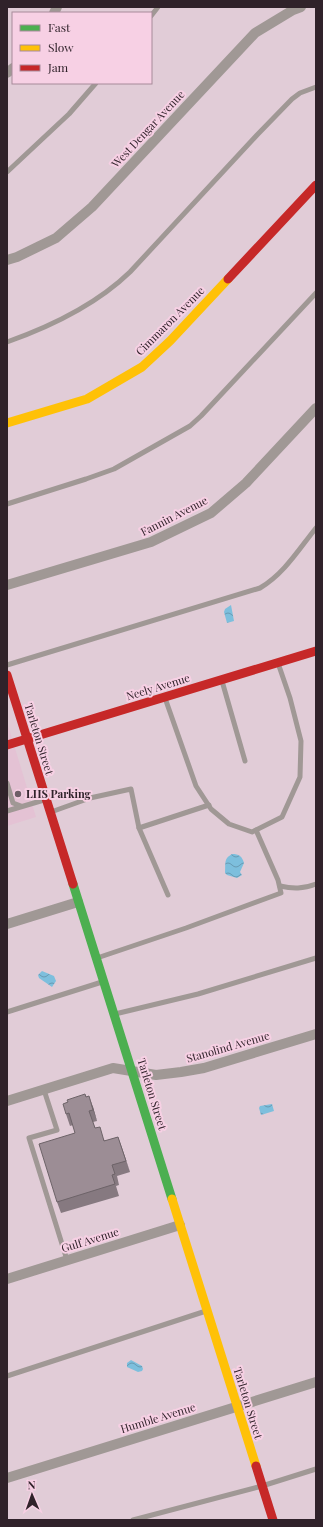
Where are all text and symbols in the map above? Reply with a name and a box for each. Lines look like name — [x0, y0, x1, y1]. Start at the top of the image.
legend — [12, 12, 152, 84]
text: Fast — [48, 19, 71, 35]
text: Slow — [48, 39, 74, 55]
text: Jam — [47, 59, 69, 75]
street label: West Dengar Avenue — [107, 86, 188, 171]
street label: Cimmaron Avenue — [132, 283, 208, 358]
street label: Fannin Avenue — [138, 492, 210, 539]
street label: Neely Avenue — [124, 670, 192, 703]
street label: Tarleton Street — [21, 701, 58, 777]
place label: LHS Parking — [26, 786, 92, 801]
marker: LHS Parking — [13, 789, 23, 799]
street label: Stanolind Avenue — [185, 1027, 272, 1066]
street label: Tarleton Street — [134, 1056, 171, 1132]
street label: Gulf Avenue — [59, 1224, 121, 1255]
street label: Tarleton Street — [230, 1365, 267, 1441]
street label: Humble Avenue — [118, 1399, 198, 1436]
north arrow — [12, 1475, 52, 1515]
text: N — [27, 1477, 36, 1492]

